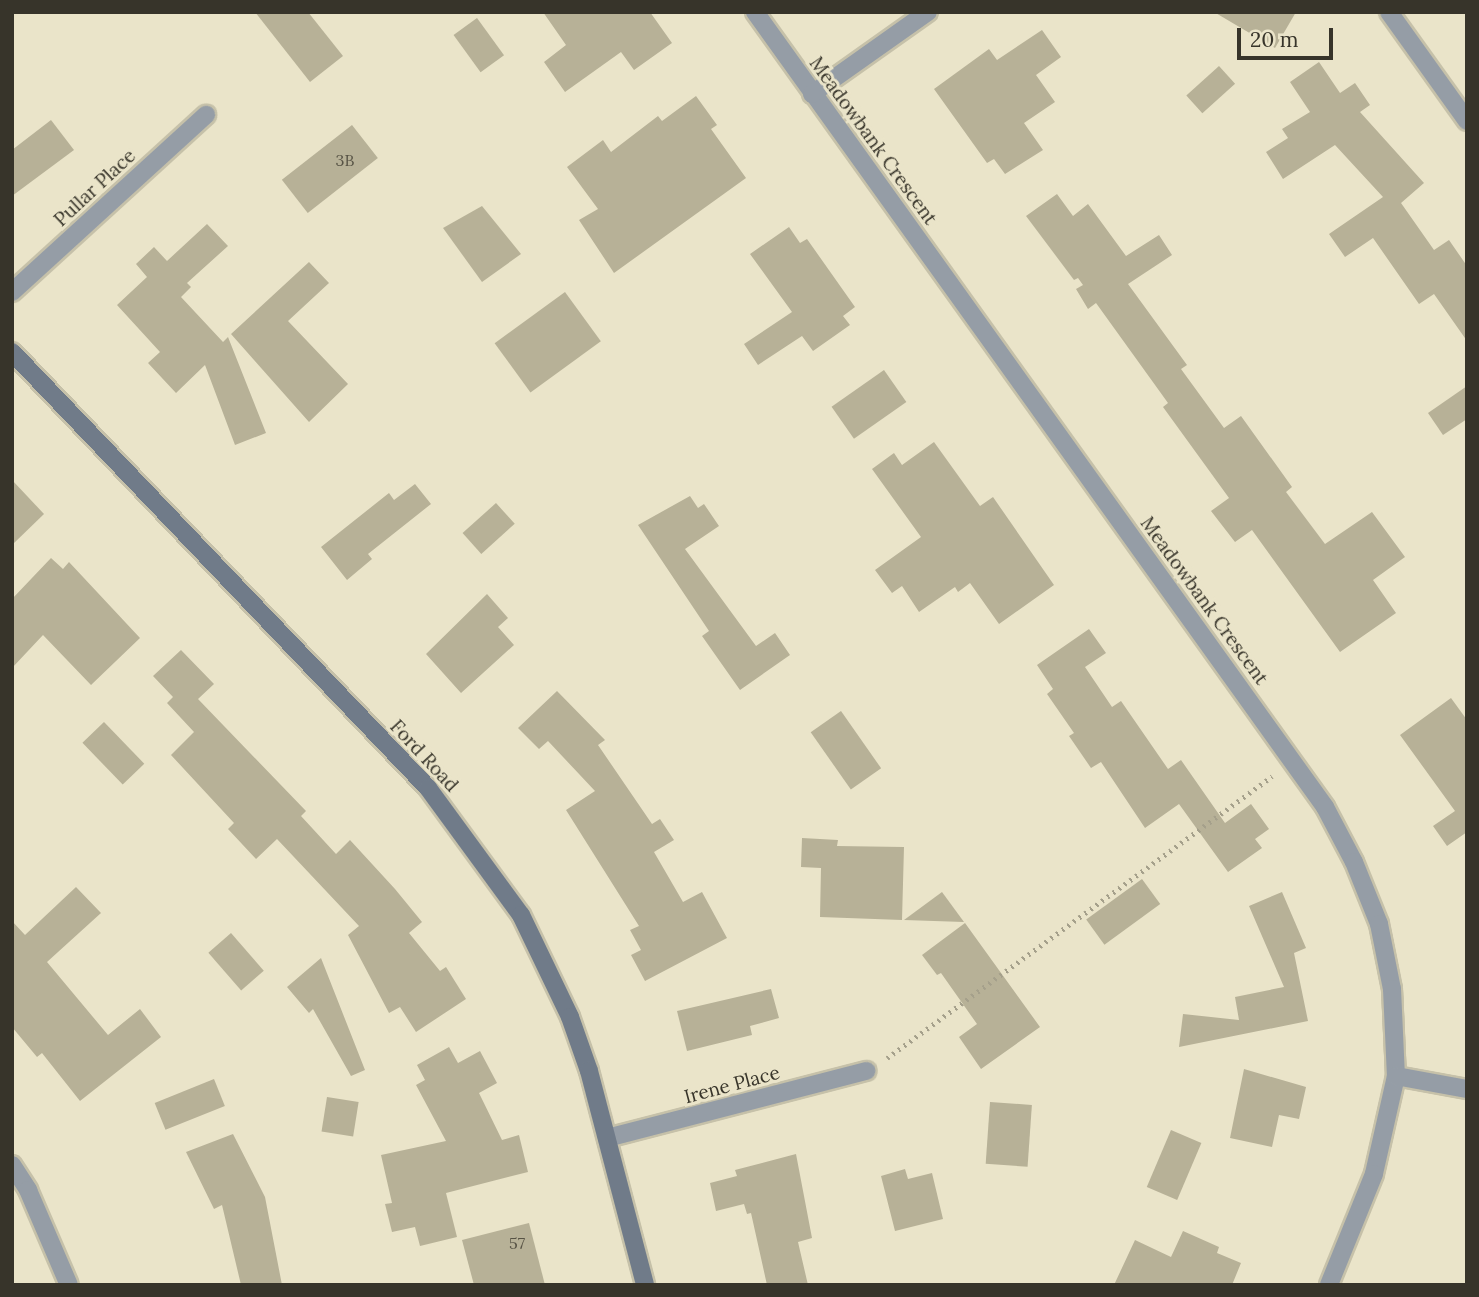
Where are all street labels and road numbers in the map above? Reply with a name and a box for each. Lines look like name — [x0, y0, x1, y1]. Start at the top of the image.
street label: Meadowbank Crescent — [804, 53, 942, 229]
street label: Pullar Place — [50, 145, 140, 231]
street label: Meadowbank Crescent — [1135, 513, 1273, 689]
street label: Ford Road — [385, 715, 463, 797]
street label: Irene Place — [682, 1061, 782, 1109]

